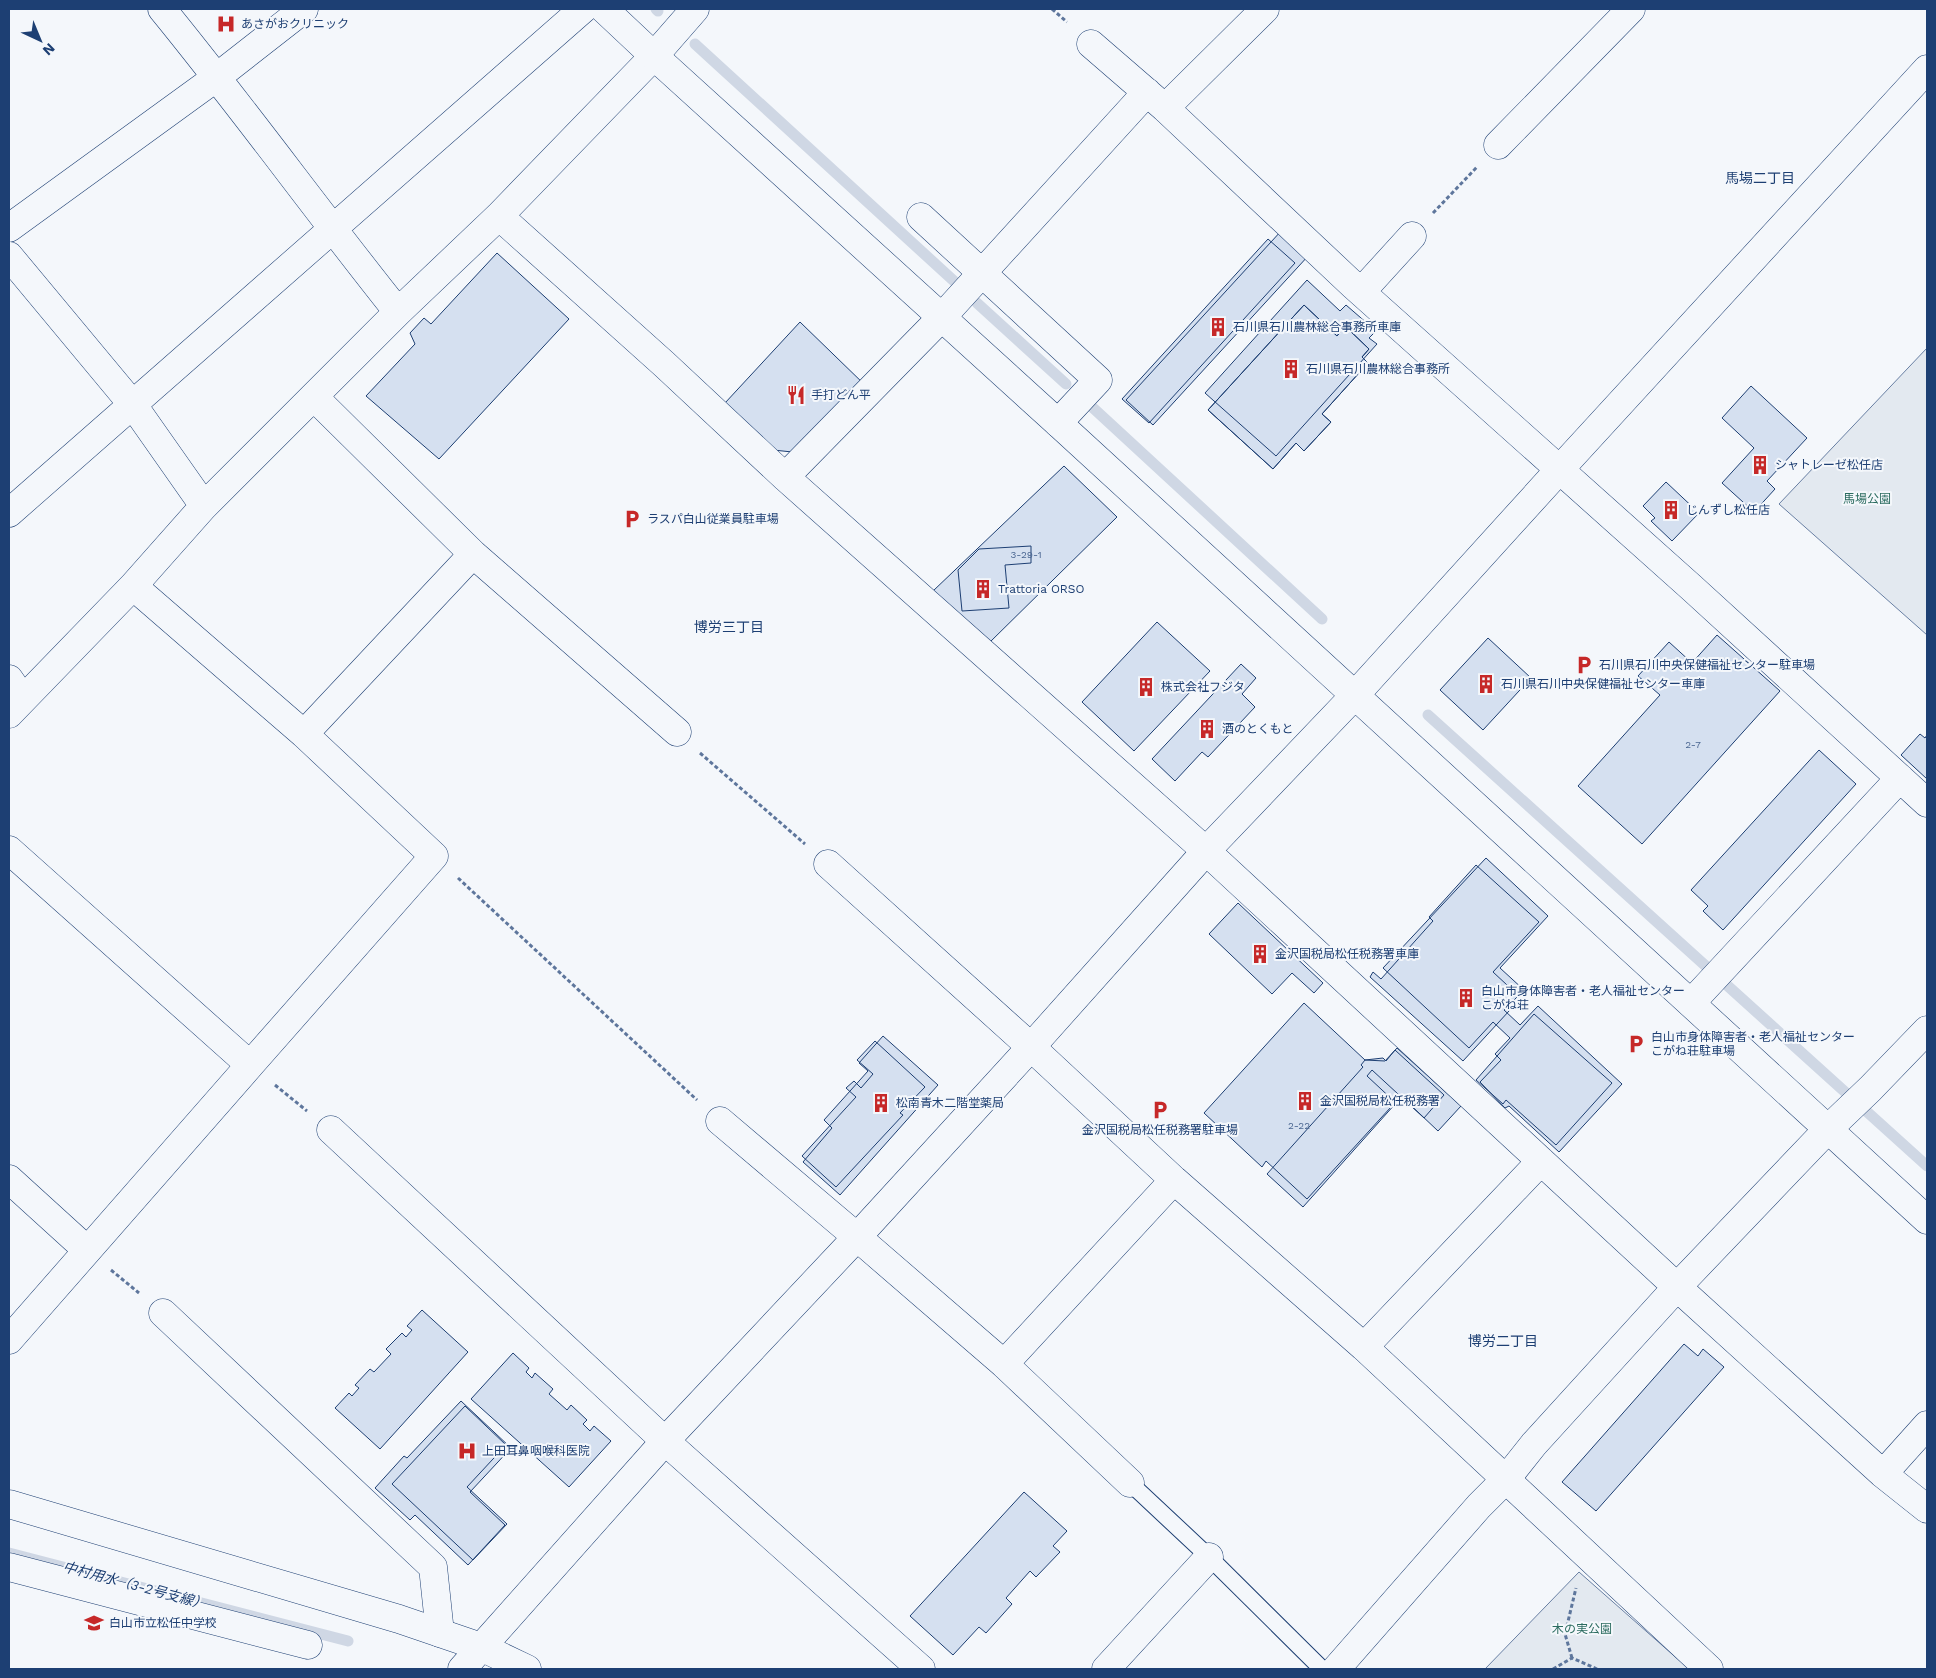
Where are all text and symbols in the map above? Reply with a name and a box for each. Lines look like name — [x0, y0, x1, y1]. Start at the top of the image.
hospital icon: あさがおクリニック — [215, 13, 237, 35]
north arrow — [15, 15, 65, 65]
place label: あさがおクリニック — [241, 17, 349, 31]
text: N — [40, 40, 58, 59]
district label: 馬場二丁目 — [1725, 170, 1795, 186]
building icon: 石川県石川農林総合事務所車庫 — [1207, 316, 1229, 338]
place label: 石川県石川農林総合事務所車庫 — [1233, 320, 1401, 334]
building icon: 石川県石川農林総合事務所 — [1280, 358, 1302, 380]
place label: 石川県石川農林総合事務所 — [1306, 362, 1450, 376]
restaurant icon: 手打どん平 — [785, 384, 807, 406]
place label: 手打どん平 — [811, 388, 871, 402]
building icon: シャトレーゼ松任店 — [1749, 454, 1771, 476]
place label: シャトレーゼ松任店 — [1775, 458, 1883, 472]
park label: 馬場公園 — [1843, 492, 1891, 506]
building icon: じんずし松任店 — [1660, 499, 1682, 521]
place label: じんずし松任店 — [1686, 503, 1770, 517]
parking icon: ラスパ白山従業員駐車場 — [621, 508, 643, 530]
place label: ラスパ白山従業員駐車場 — [647, 512, 779, 526]
house number: 3-29-1 — [1010, 549, 1042, 560]
building icon: Trattoria ORSO — [972, 578, 994, 600]
place label: Trattoria ORSO — [998, 582, 1085, 596]
district label: 博労三丁目 — [694, 619, 764, 635]
parking icon: 石川県石川中央保健福祉センター駐車場 — [1573, 654, 1595, 676]
place label: 石川県石川中央保健福祉センター駐車場 — [1599, 658, 1815, 672]
building icon: 石川県石川中央保健福祉センター車庫 — [1475, 673, 1497, 695]
building icon: 株式会社フジタ — [1135, 676, 1157, 698]
place label: 石川県石川中央保健福祉センター車庫 — [1501, 677, 1705, 691]
place label: 株式会社フジタ — [1161, 680, 1245, 694]
building icon: 酒のとくもと — [1196, 718, 1218, 740]
place label: 酒のとくもと — [1222, 722, 1293, 736]
house number: 2-7 — [1685, 739, 1701, 750]
building icon: 金沢国税局松任税務署車庫 — [1249, 943, 1271, 965]
place label: 金沢国税局松任税務署車庫 — [1275, 947, 1419, 961]
place label: 白山市身体障害者・老人福祉センター こがね荘 — [1481, 984, 1685, 1012]
building icon: 白山市身体障害者・老人福祉センター こがね荘 — [1455, 987, 1477, 1009]
place label: 白山市身体障害者・老人福祉センター こがね荘駐車場 — [1651, 1030, 1855, 1058]
parking icon: 白山市身体障害者・老人福祉センター こがね荘駐車場 — [1625, 1033, 1647, 1055]
building icon: 金沢国税局松任税務署 — [1294, 1090, 1316, 1112]
building icon: 松南青木二階堂薬局 — [870, 1092, 892, 1114]
place label: 金沢国税局松任税務署 — [1320, 1094, 1440, 1108]
place label: 松南青木二階堂薬局 — [896, 1096, 1004, 1110]
parking icon: 金沢国税局松任税務署駐車場 — [1149, 1099, 1171, 1121]
house number: 2-22 — [1288, 1120, 1310, 1131]
place label: 金沢国税局松任税務署駐車場 — [1082, 1123, 1238, 1137]
district label: 博労二丁目 — [1468, 1333, 1538, 1349]
hospital icon: 上田耳鼻咽喉科医院 — [456, 1440, 478, 1462]
place label: 上田耳鼻咽喉科医院 — [482, 1444, 590, 1458]
water label: 中村用水（3-2号支線） — [61, 1558, 209, 1612]
school or university icon: 白山市立松任中学校 — [83, 1612, 105, 1634]
place label: 白山市立松任中学校 — [109, 1616, 217, 1630]
park label: 木の実公園 — [1552, 1622, 1612, 1636]

